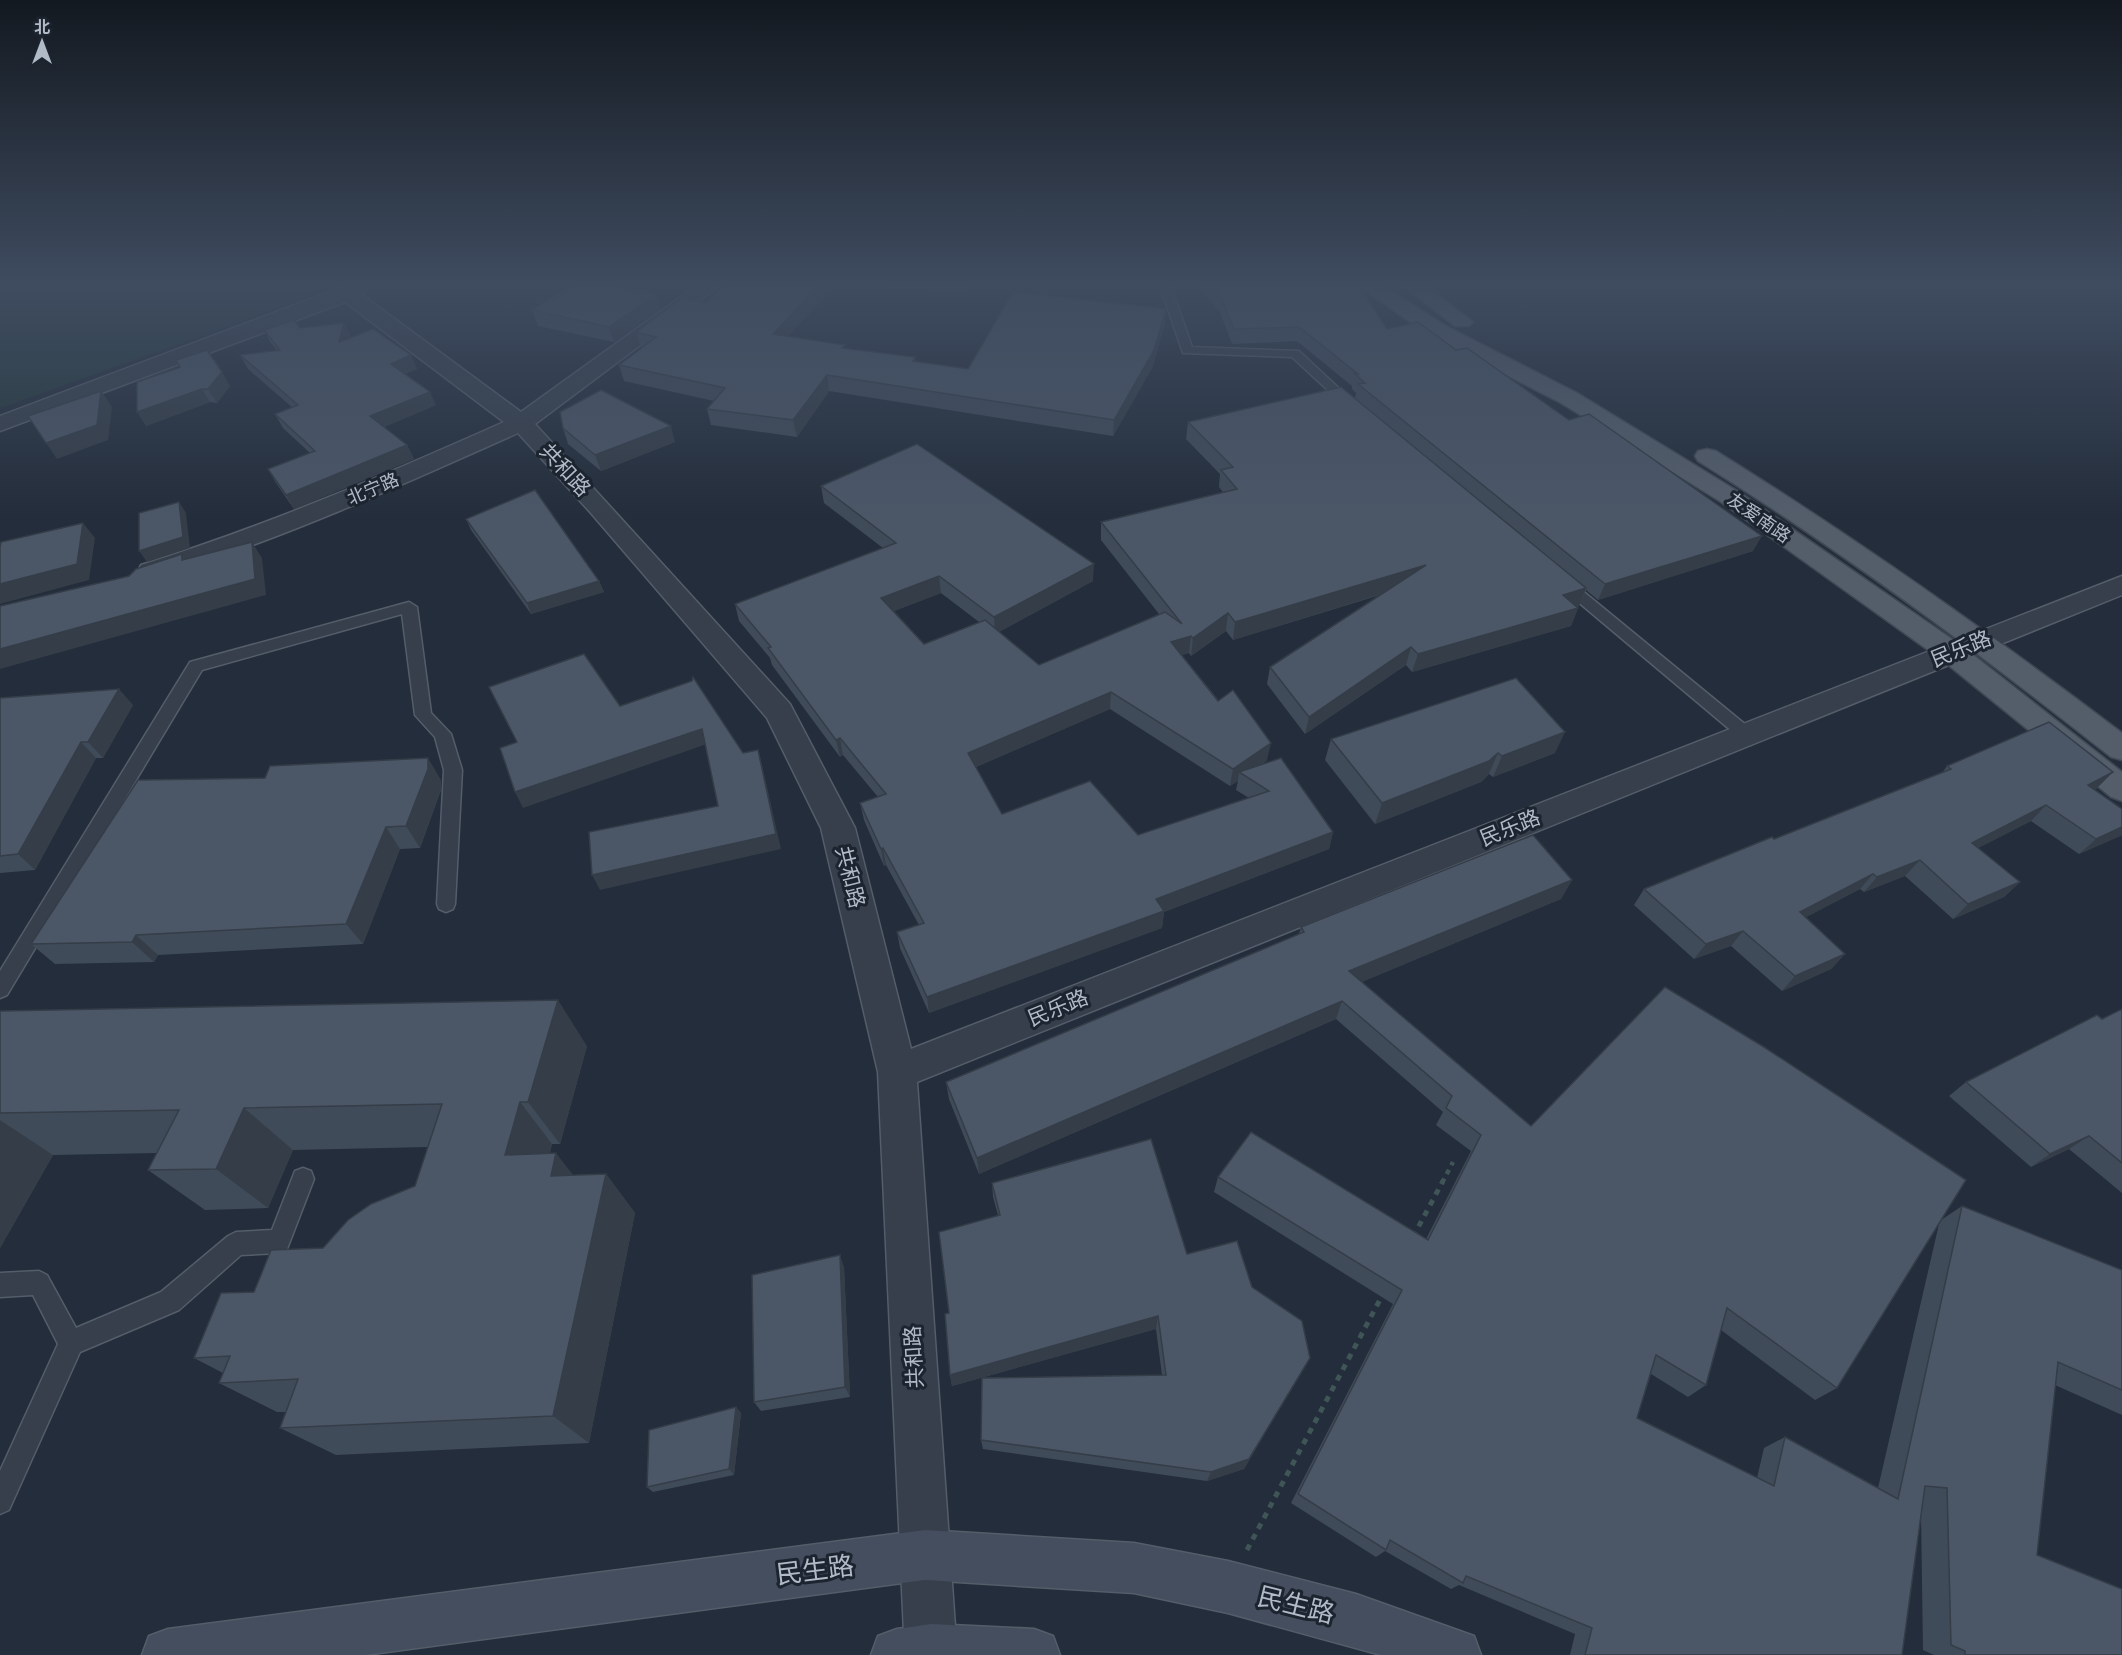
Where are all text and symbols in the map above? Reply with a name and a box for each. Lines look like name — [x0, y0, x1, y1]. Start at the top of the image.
north arrow — [12, 12, 72, 72]
text: 北 — [34, 19, 50, 36]
street label: 共和路 — [535, 439, 595, 501]
street label: 北宁路 — [344, 469, 402, 509]
street label: 友爱南路 — [1724, 489, 1794, 547]
street label: 民乐路 — [1927, 626, 1994, 671]
street label: 民乐路 — [1476, 805, 1543, 850]
street label: 共和路 — [832, 844, 869, 910]
street label: 民乐路 — [1024, 985, 1091, 1030]
street label: 共和路 — [900, 1325, 927, 1389]
street label: 民生路 — [774, 1550, 856, 1590]
street label: 民生路 — [1255, 1581, 1337, 1629]

